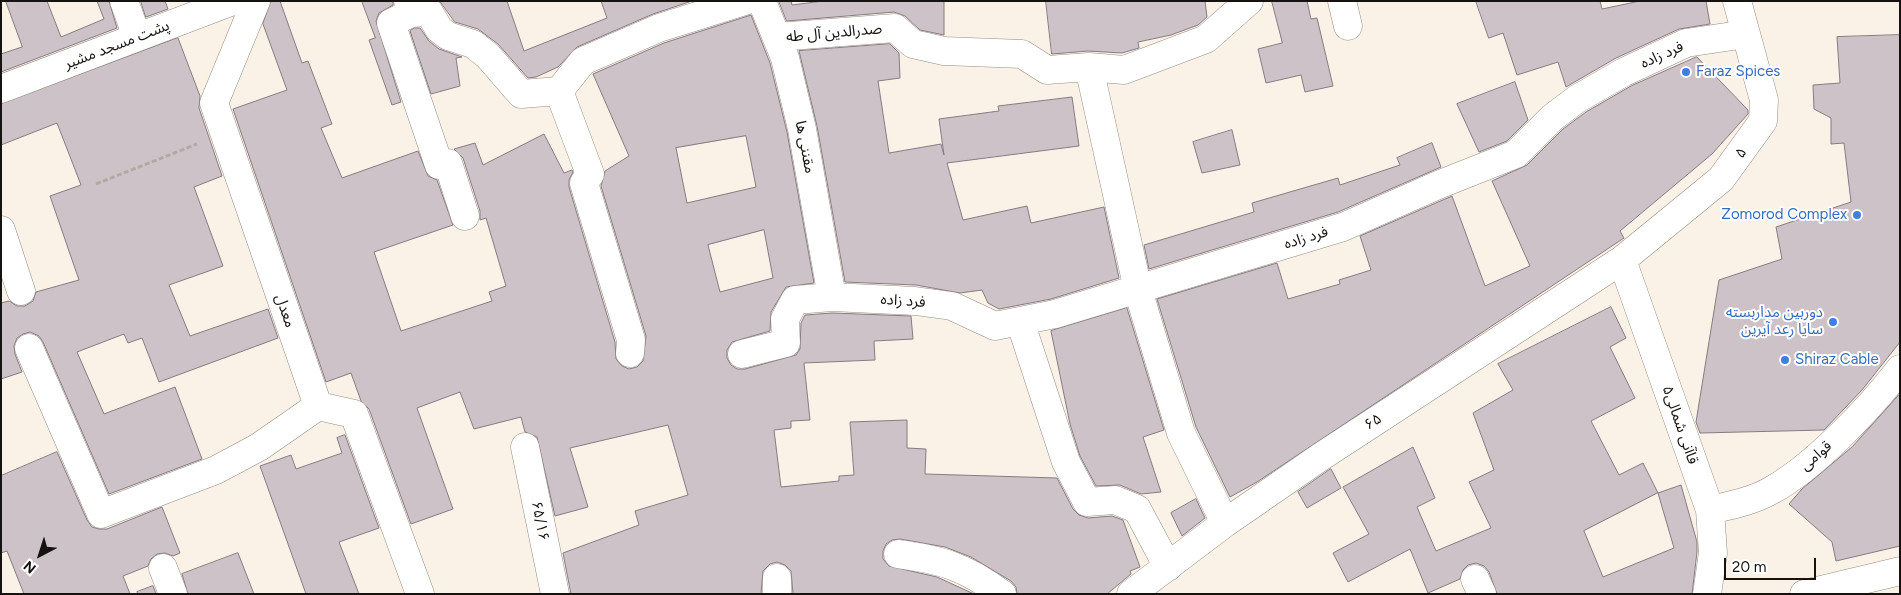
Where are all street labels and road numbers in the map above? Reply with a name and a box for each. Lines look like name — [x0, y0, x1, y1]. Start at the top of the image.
street label: پشت مسجد مشیر — [62, 17, 172, 73]
street label: صدرالدین آل طه — [785, 20, 883, 46]
street label: فرد زاده — [1638, 38, 1686, 72]
street label: مقننی ها — [791, 119, 819, 175]
street label: ۵ — [1731, 144, 1751, 162]
street label: فرد زاده — [1282, 223, 1330, 253]
street label: فرد زاده — [880, 290, 926, 312]
street label: معدل — [271, 292, 299, 330]
street label: قاآنی شمالی۵ — [1658, 383, 1702, 467]
street label: ۶۵ — [1361, 410, 1385, 434]
street label: قوامی — [1796, 437, 1836, 475]
street label: ۶۵/۱۶ — [527, 500, 553, 542]

